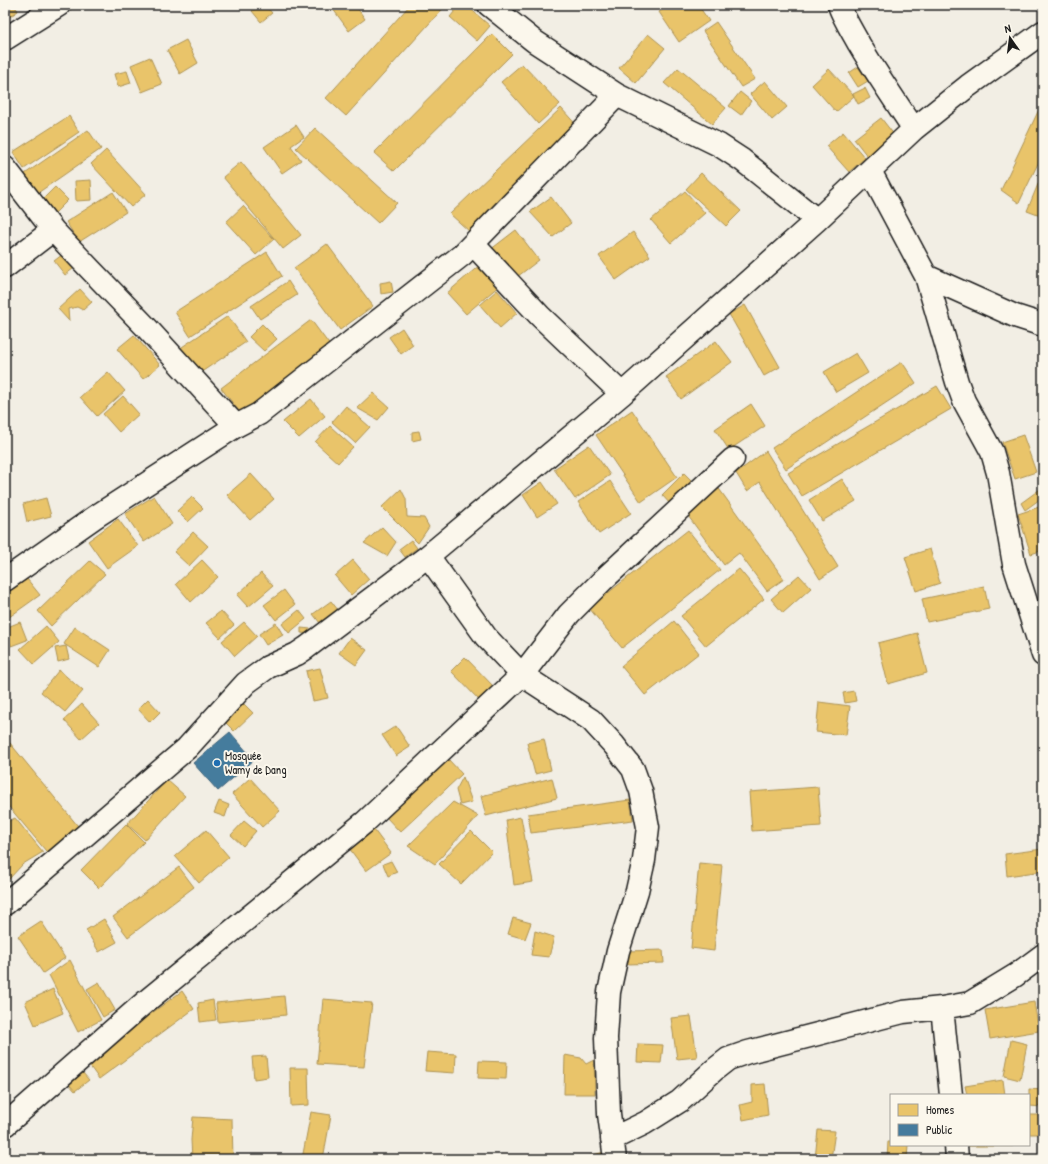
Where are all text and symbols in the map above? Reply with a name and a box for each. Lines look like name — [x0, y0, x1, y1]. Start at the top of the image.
north arrow — [990, 18, 1030, 58]
text: N — [1003, 21, 1012, 36]
place label: Mosquée Wamy de Dang — [225, 747, 286, 778]
marker: Mosquée Wamy de Dang — [212, 758, 222, 768]
legend — [890, 1094, 1030, 1146]
text: Homes — [926, 1101, 954, 1118]
text: Public — [926, 1121, 952, 1138]

